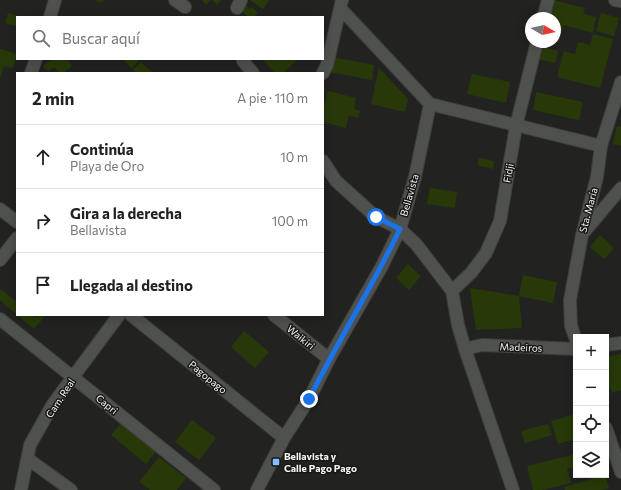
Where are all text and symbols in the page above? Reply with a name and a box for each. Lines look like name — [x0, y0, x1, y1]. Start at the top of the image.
north arrow — [525, 12, 561, 48]
search box — [16, 16, 324, 60]
icon: search — [30, 27, 52, 49]
text: Buscar aquí — [62, 29, 140, 47]
text: 2 min — [32, 88, 74, 109]
text: A pie · 110 m — [237, 90, 308, 106]
text: Continúa — [70, 140, 134, 158]
icon: ahead — [32, 146, 54, 168]
text: 10 m — [280, 149, 308, 165]
text: Playa de Oro — [70, 158, 144, 174]
street label: Fidji — [500, 163, 516, 183]
street label: Bellavista — [397, 172, 421, 218]
street label: Sta. María — [576, 186, 600, 234]
text: Gira a la derecha — [70, 204, 182, 222]
route start — [367, 208, 385, 226]
icon: right — [32, 210, 54, 232]
text: 100 m — [272, 213, 308, 229]
text: Bellavista — [70, 222, 127, 238]
icon: arrive — [32, 274, 54, 296]
text: Llegada al destino — [70, 276, 193, 294]
street label: Waikiri — [285, 322, 317, 352]
map controls — [573, 334, 609, 478]
button: + — [573, 334, 609, 370]
street label: Madeiros — [500, 340, 543, 354]
street label: Pagopago — [187, 358, 229, 396]
button: − — [573, 370, 609, 406]
street label: Cam. Real — [43, 376, 77, 420]
route end — [300, 390, 318, 408]
street label: Capri — [94, 392, 120, 416]
button: locate — [573, 406, 609, 442]
button: layers — [573, 442, 609, 478]
place label: Bellavista y Calle Pago Pago — [284, 450, 357, 474]
marker: Bellavista y Calle Pago Pago — [271, 457, 281, 467]

